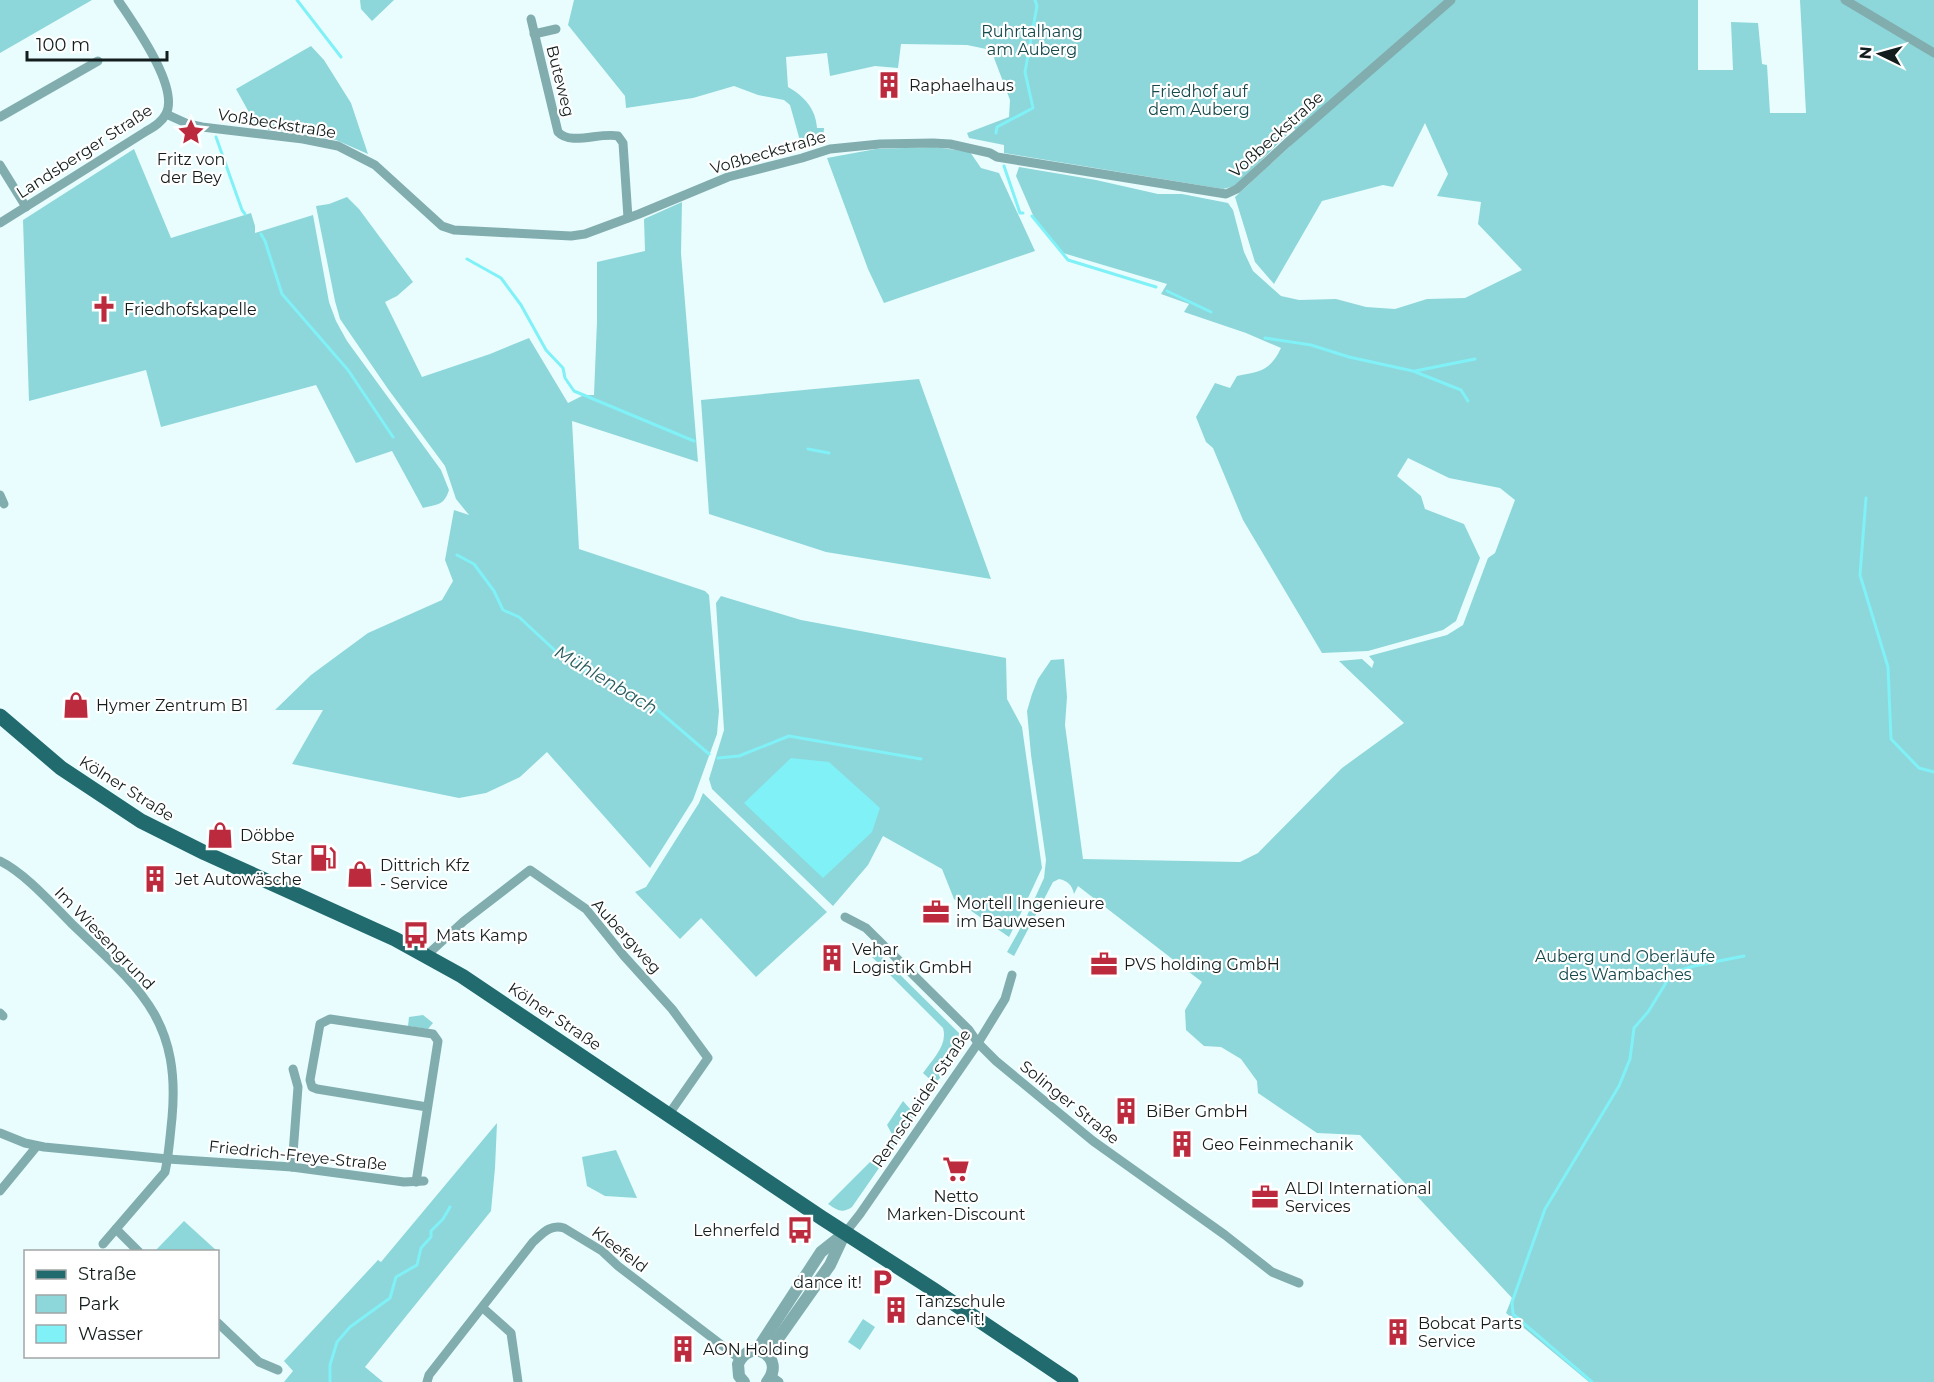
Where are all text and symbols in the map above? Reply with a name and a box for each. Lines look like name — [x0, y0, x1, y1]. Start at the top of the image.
park label: Ruhrtalhang am Auberg — [981, 22, 1083, 59]
scale bar — [27, 24, 166, 62]
north arrow — [1850, 24, 1910, 84]
text: 100 m — [36, 34, 90, 56]
street label: Buteweg — [542, 43, 579, 119]
text: N — [1856, 45, 1876, 60]
building icon: Raphaelhaus — [874, 70, 904, 100]
place label: Raphaelhaus — [909, 76, 1014, 95]
park label: Friedhof auf dem Auberg — [1148, 82, 1250, 119]
street label: Voßbeckstraße — [1226, 87, 1327, 181]
street label: Landsberger Straße — [13, 100, 156, 202]
street label: Voßbeckstraße — [216, 105, 337, 142]
place icon: Fritz von der Bey — [176, 117, 206, 147]
street label: Voßbeckstraße — [708, 127, 828, 178]
place label: Fritz von der Bey — [157, 150, 225, 187]
church icon: Friedhofskapelle — [89, 294, 119, 324]
place label: Friedhofskapelle — [124, 300, 257, 319]
water label: Mühlenbach — [551, 641, 661, 719]
shop icon: Hymer Zentrum B1 — [61, 690, 91, 720]
place label: Hymer Zentrum B1 — [96, 696, 248, 715]
street label: Kölner Straße — [76, 752, 178, 825]
shop icon: Döbbe — [205, 820, 235, 850]
place label: Döbbe — [240, 826, 295, 845]
fuel station icon: Star — [308, 843, 338, 873]
place label: Star — [271, 849, 303, 868]
place label: Dittrich Kfz - Service — [380, 856, 470, 893]
shop icon: Dittrich Kfz - Service — [345, 859, 375, 889]
building icon: Jet Autowäsche — [140, 864, 170, 894]
place label: Jet Autowäsche — [174, 870, 302, 889]
street label: Im Wiesengrund — [51, 883, 159, 994]
place label: Mortell Ingenieure im Bauwesen — [956, 894, 1104, 931]
street label: Aubergweg — [588, 895, 665, 978]
office icon: Mortell Ingenieure im Bauwesen — [921, 897, 951, 927]
bus stop icon: Mats Kamp — [401, 920, 431, 950]
place label: Mats Kamp — [436, 926, 528, 945]
place label: Vehar Logistik GmbH — [852, 940, 972, 977]
building icon: Vehar Logistik GmbH — [817, 943, 847, 973]
park label: Auberg und Oberläufe des Wambaches — [1535, 947, 1715, 984]
office icon: PVS holding GmbH — [1089, 949, 1119, 979]
place label: PVS holding GmbH — [1124, 955, 1280, 974]
street label: Kölner Straße — [505, 978, 605, 1055]
street label: Remscheider Straße — [868, 1026, 975, 1171]
street label: Solinger Straße — [1016, 1056, 1123, 1148]
building icon: BiBer GmbH — [1111, 1096, 1141, 1126]
place label: BiBer GmbH — [1146, 1102, 1248, 1121]
building icon: Geo Feinmechanik — [1167, 1129, 1197, 1159]
place label: Geo Feinmechanik — [1202, 1135, 1354, 1154]
street label: Friedrich-Freye-Straße — [208, 1137, 388, 1174]
supermarket icon: Netto Marken-Discount — [941, 1154, 971, 1184]
place label: ALDI International Services — [1285, 1179, 1432, 1216]
office icon: ALDI International Services — [1250, 1182, 1280, 1212]
place label: Netto Marken-Discount — [886, 1187, 1026, 1224]
bus stop icon: Lehnerfeld — [785, 1215, 815, 1245]
place label: Lehnerfeld — [693, 1221, 780, 1240]
street label: Kleefeld — [588, 1222, 651, 1277]
legend — [24, 1250, 219, 1358]
text: Straße — [78, 1263, 137, 1285]
parking icon: dance it! — [867, 1267, 897, 1297]
place label: dance it! — [793, 1273, 862, 1292]
place label: Tanzschule dance it! — [916, 1292, 1005, 1329]
text: Park — [78, 1293, 119, 1315]
building icon: Tanzschule dance it! — [881, 1295, 911, 1325]
place label: Bobcat Parts Service — [1418, 1314, 1522, 1351]
building icon: Bobcat Parts Service — [1383, 1317, 1413, 1347]
text: Wasser — [78, 1323, 143, 1345]
building icon: AON Holding — [668, 1334, 698, 1364]
place label: AON Holding — [703, 1340, 809, 1359]

